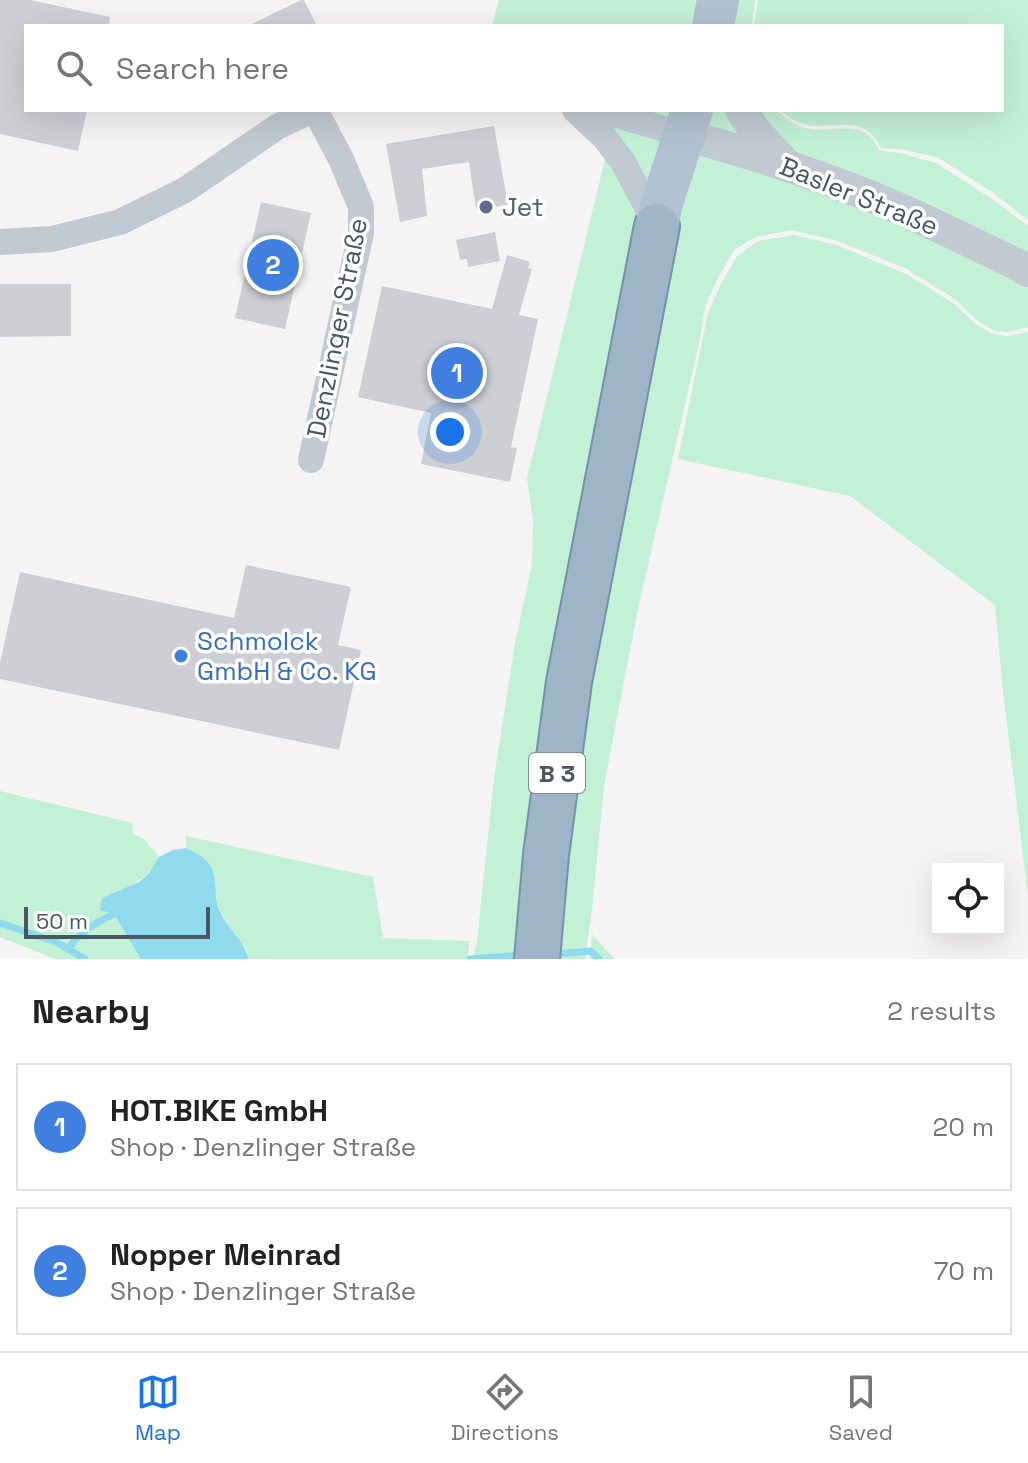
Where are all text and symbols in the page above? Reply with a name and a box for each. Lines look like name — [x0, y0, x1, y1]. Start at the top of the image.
search box — [24, 24, 1004, 112]
icon: search — [52, 46, 96, 90]
text: Search here — [116, 49, 289, 88]
street label: Basler Straße — [775, 149, 943, 243]
place label: Jet — [502, 190, 544, 224]
marker: Jet — [477, 198, 495, 216]
street label: Denzlinger Straße — [299, 215, 375, 441]
pin: 2 — [247, 235, 299, 295]
pin: 1 — [431, 343, 483, 403]
your location — [430, 412, 470, 452]
place label: Schmolck GmbH & Co. KG — [197, 624, 377, 688]
marker: Schmolck GmbH & Co. KG — [172, 647, 190, 665]
road number: B 3 — [529, 753, 585, 793]
map controls — [932, 863, 1004, 935]
button: locate — [932, 863, 1004, 935]
scale bar — [24, 903, 210, 939]
text: 50 m — [36, 907, 88, 935]
text: Nearby — [32, 990, 150, 1033]
text: 2 results — [887, 994, 996, 1028]
text: HOT.BIKE GmbH — [110, 1091, 328, 1130]
text: 1 — [54, 1110, 66, 1144]
text: 20 m — [933, 1110, 994, 1144]
text: Shop · Denzlinger Straße — [110, 1130, 416, 1164]
text: Nopper Meinrad — [110, 1235, 341, 1274]
text: 2 — [52, 1254, 68, 1288]
text: 70 m — [934, 1254, 994, 1288]
text: Shop · Denzlinger Straße — [110, 1274, 416, 1308]
tab: Map — [135, 1370, 181, 1446]
tab: Directions — [451, 1370, 559, 1446]
tab: Saved — [829, 1370, 893, 1446]

